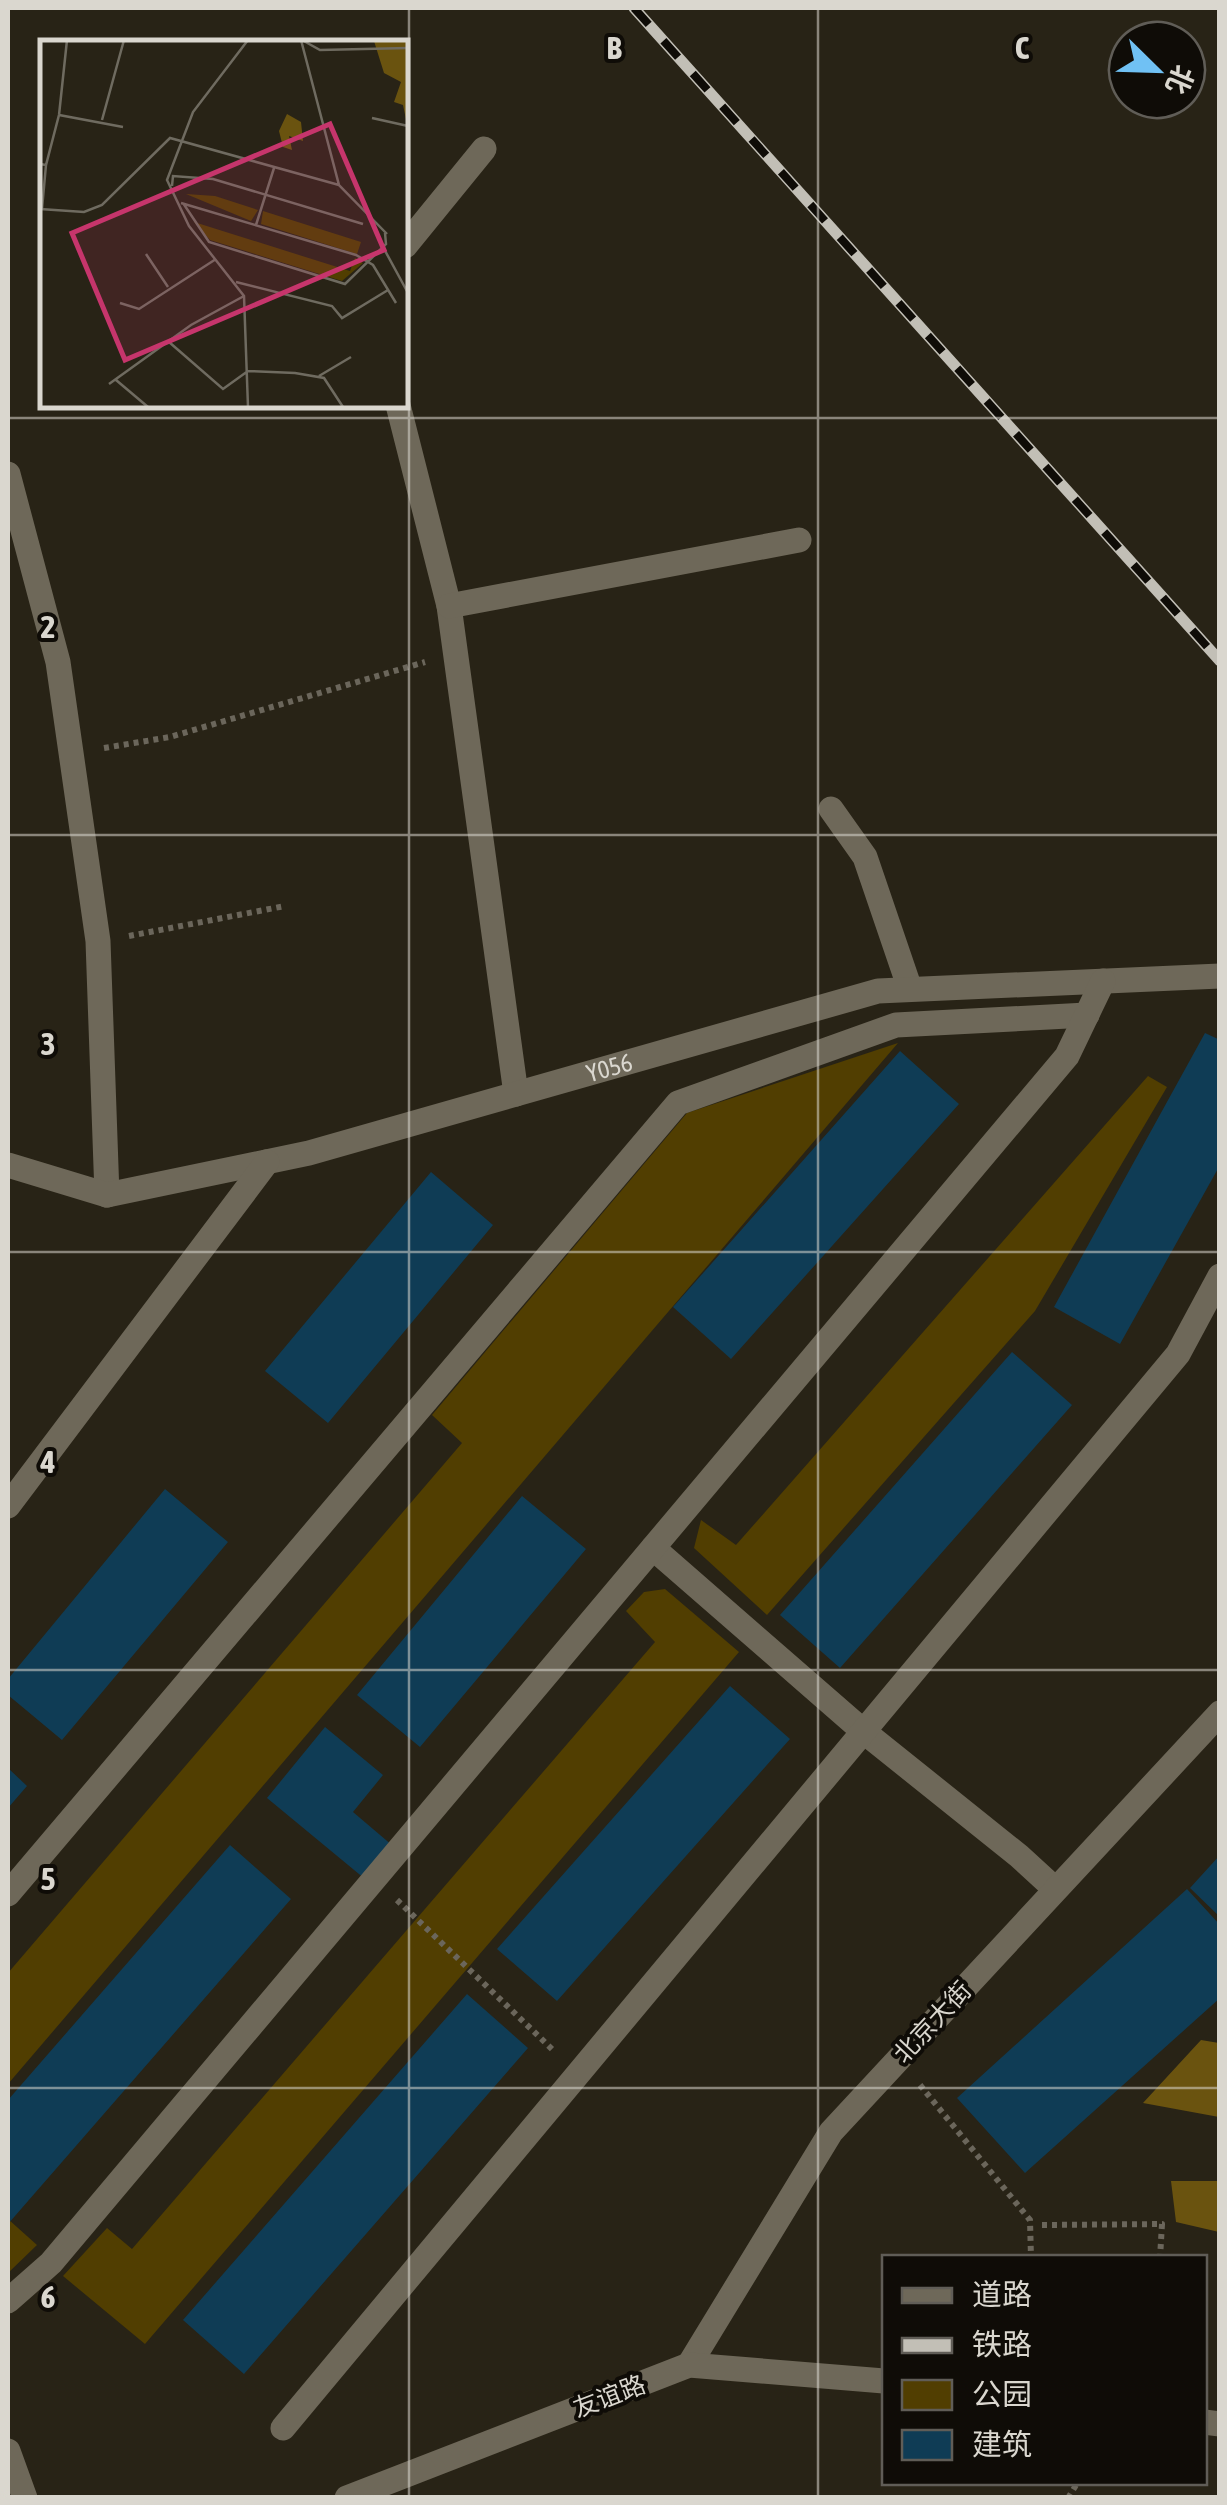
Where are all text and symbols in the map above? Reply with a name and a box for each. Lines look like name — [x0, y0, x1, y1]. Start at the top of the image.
north arrow — [1107, 20, 1207, 120]
text: B — [606, 29, 622, 66]
text: C — [1015, 29, 1030, 66]
inset map — [40, 40, 408, 408]
text: 北 — [1160, 61, 1200, 99]
text: 2 — [40, 608, 56, 645]
text: 3 — [40, 1025, 56, 1062]
street label: Y056 — [583, 1048, 635, 1087]
text: 4 — [39, 1443, 56, 1480]
text: 5 — [40, 1860, 56, 1897]
street label: 北京大街 — [888, 1976, 976, 2068]
legend — [882, 2255, 1207, 2485]
text: 道路 — [972, 2277, 1032, 2311]
text: 6 — [40, 2278, 56, 2315]
text: 铁路 — [972, 2327, 1032, 2361]
street label: 友谊路 — [569, 2369, 649, 2423]
text: 公园 — [972, 2377, 1032, 2411]
text: 建筑 — [972, 2427, 1032, 2461]

